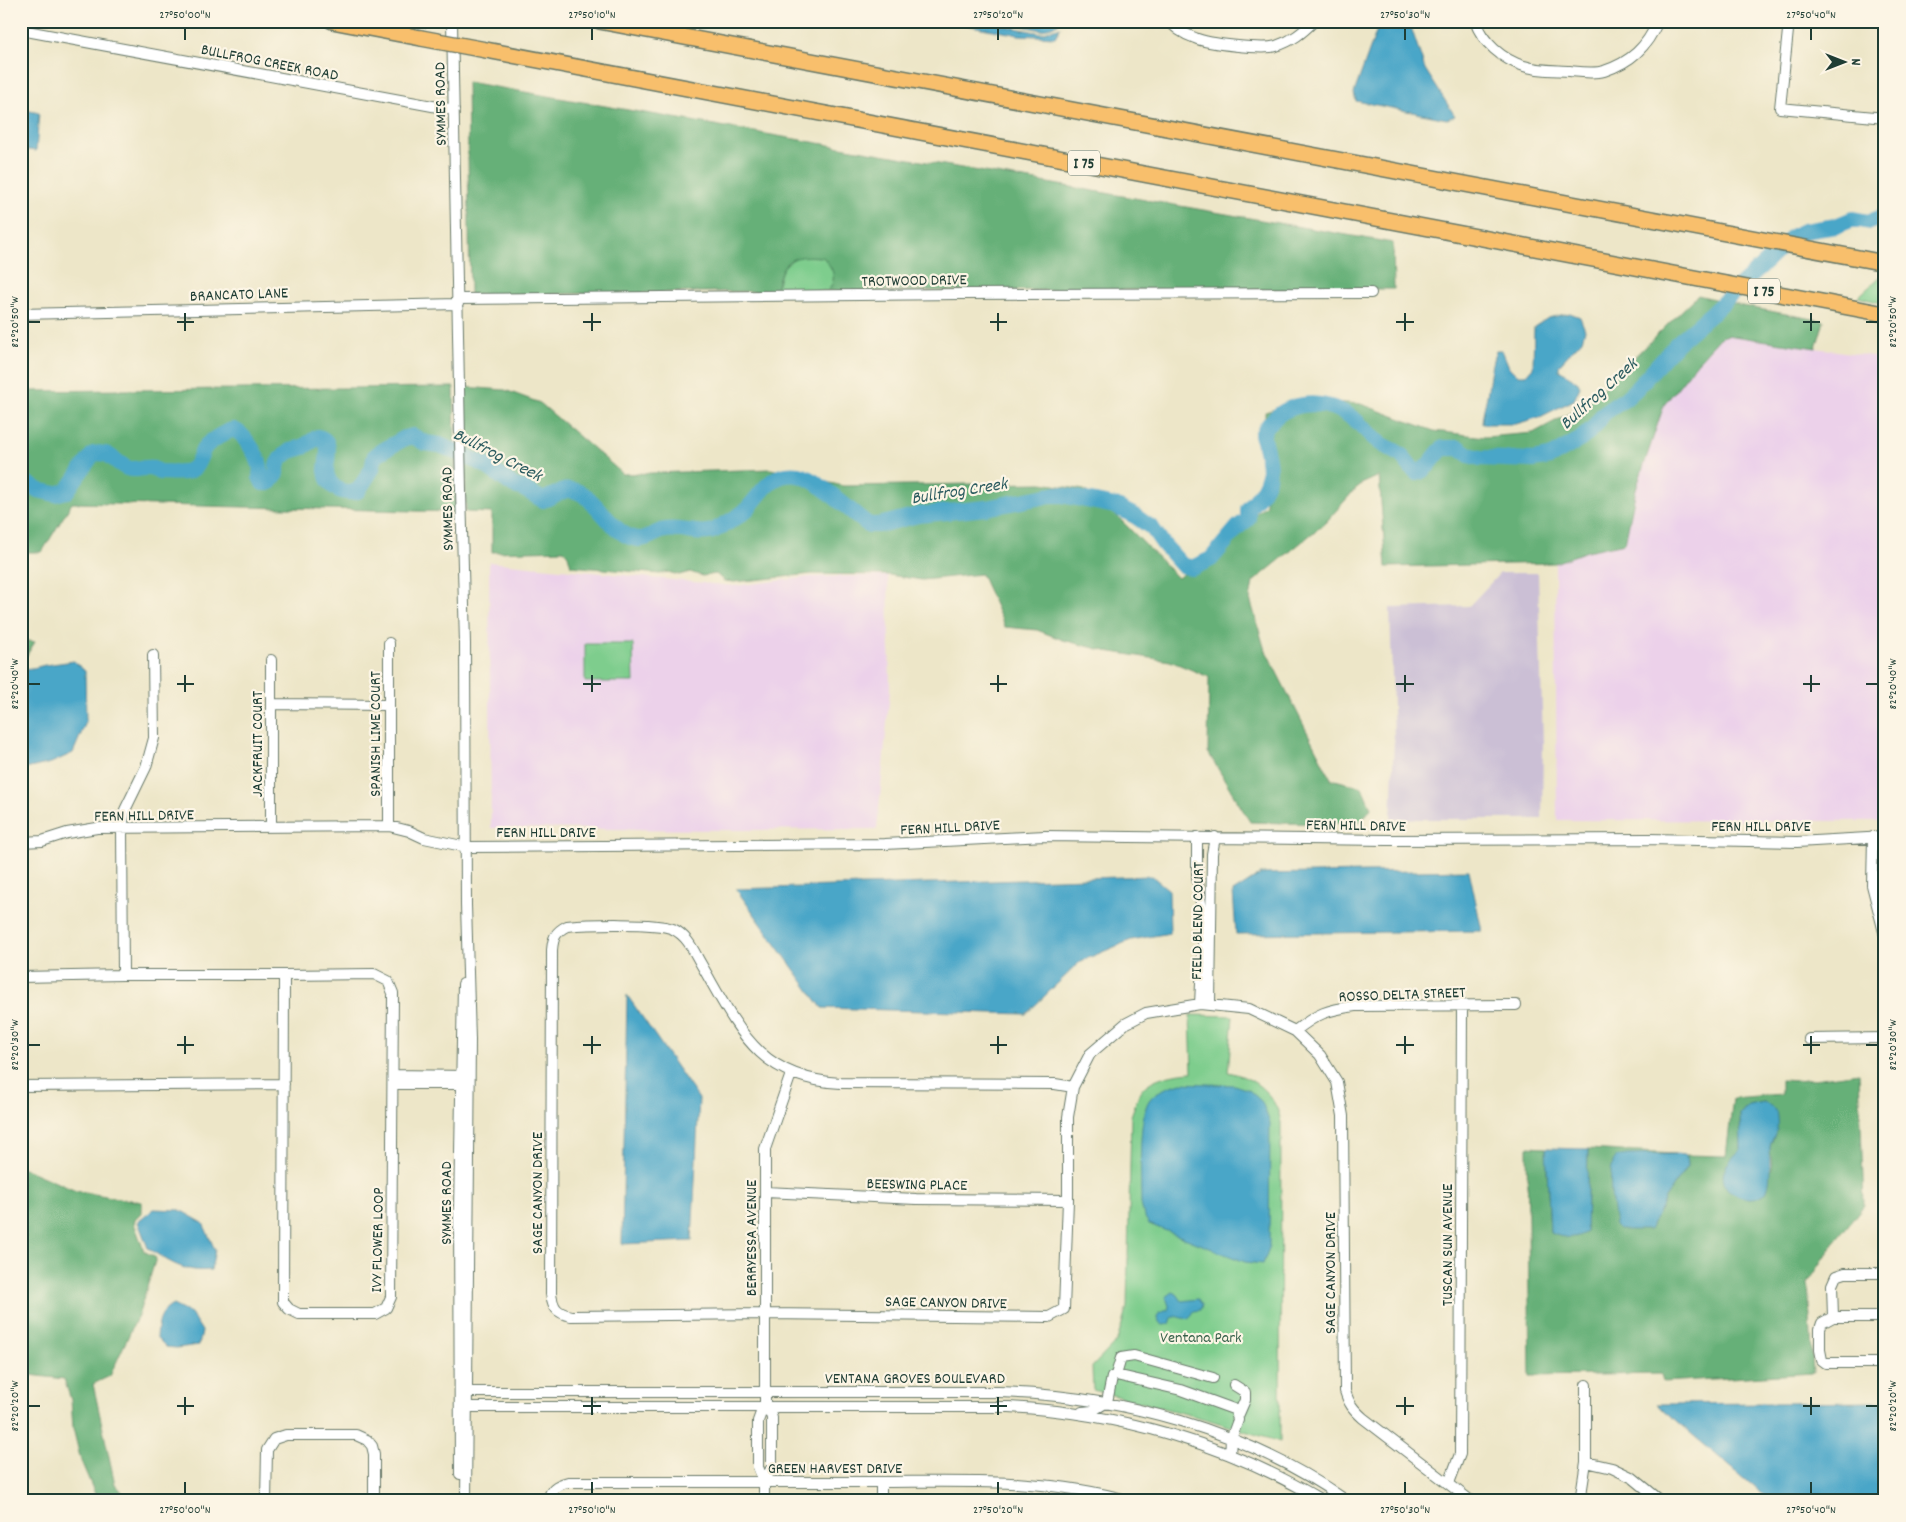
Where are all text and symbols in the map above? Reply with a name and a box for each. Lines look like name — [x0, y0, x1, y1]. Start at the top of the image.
text: 27°50'00"N — [159, 7, 211, 24]
text: 27°50'10"N — [568, 7, 616, 24]
text: 27°50'20"N — [973, 7, 1023, 24]
text: 27°50'30"N — [1380, 7, 1430, 24]
text: 27°50'40"N — [1786, 7, 1836, 24]
north arrow — [1818, 38, 1868, 88]
street label: BULLFROG CREEK ROAD — [199, 39, 340, 88]
text: N — [1845, 59, 1865, 66]
street label: SYMMES ROAD — [429, 62, 454, 146]
road number: I 75 — [1068, 150, 1100, 176]
street label: TROTWOOD DRIVE — [861, 269, 968, 294]
road number: I 75 — [1748, 278, 1780, 304]
street label: BRANCATO LANE — [190, 282, 289, 309]
text: 82°20'50"W — [7, 296, 24, 348]
text: 82°20'50"W — [1885, 296, 1902, 348]
water label: Bullfrog Creek — [1555, 352, 1645, 436]
water label: Bullfrog Creek — [448, 423, 547, 490]
street label: SYMMES ROAD — [436, 467, 461, 551]
water label: Bullfrog Creek — [910, 472, 1011, 512]
text: 82°20'40"W — [7, 659, 24, 709]
text: 82°20'40"W — [1885, 659, 1902, 709]
street label: SPANISH LIME COURT — [365, 671, 388, 797]
street label: JACKFRUIT COURT — [247, 690, 270, 797]
street label: FERN HILL DRIVE — [94, 804, 195, 829]
street label: FERN HILL DRIVE — [900, 814, 1001, 843]
street label: FERN HILL DRIVE — [1306, 814, 1407, 839]
street label: FERN HILL DRIVE — [1711, 816, 1812, 839]
street label: FERN HILL DRIVE — [496, 822, 597, 845]
street label: FIELD BLEND COURT — [1186, 861, 1211, 980]
street label: ROSSO DELTA STREET — [1338, 982, 1467, 1009]
text: 82°20'30"W — [7, 1019, 24, 1071]
text: 82°20'30"W — [1885, 1019, 1902, 1071]
street label: SAGE CANYON DRIVE — [527, 1131, 550, 1254]
street label: SYMMES ROAD — [436, 1161, 459, 1245]
street label: BEESWING PLACE — [866, 1173, 968, 1198]
street label: BERRYESSA AVENUE — [741, 1179, 764, 1296]
street label: TUSCAN SUN AVENUE — [1437, 1183, 1460, 1306]
street label: IVY FLOWER LOOP — [366, 1187, 391, 1293]
street label: SAGE CANYON DRIVE — [1320, 1211, 1343, 1334]
street label: SAGE CANYON DRIVE — [885, 1291, 1008, 1316]
park label: Ventana Park — [1160, 1327, 1242, 1350]
street label: VENTANA GROVES BOULEVARD — [825, 1368, 1005, 1391]
text: 82°20'20"W — [7, 1380, 24, 1432]
text: 82°20'20"W — [1885, 1380, 1902, 1432]
street label: GREEN HARVEST DRIVE — [768, 1458, 903, 1481]
text: 27°50'00"N — [159, 1502, 211, 1519]
text: 27°50'10"N — [568, 1502, 616, 1519]
text: 27°50'20"N — [973, 1502, 1023, 1519]
text: 27°50'30"N — [1380, 1502, 1430, 1519]
text: 27°50'40"N — [1786, 1502, 1836, 1519]

